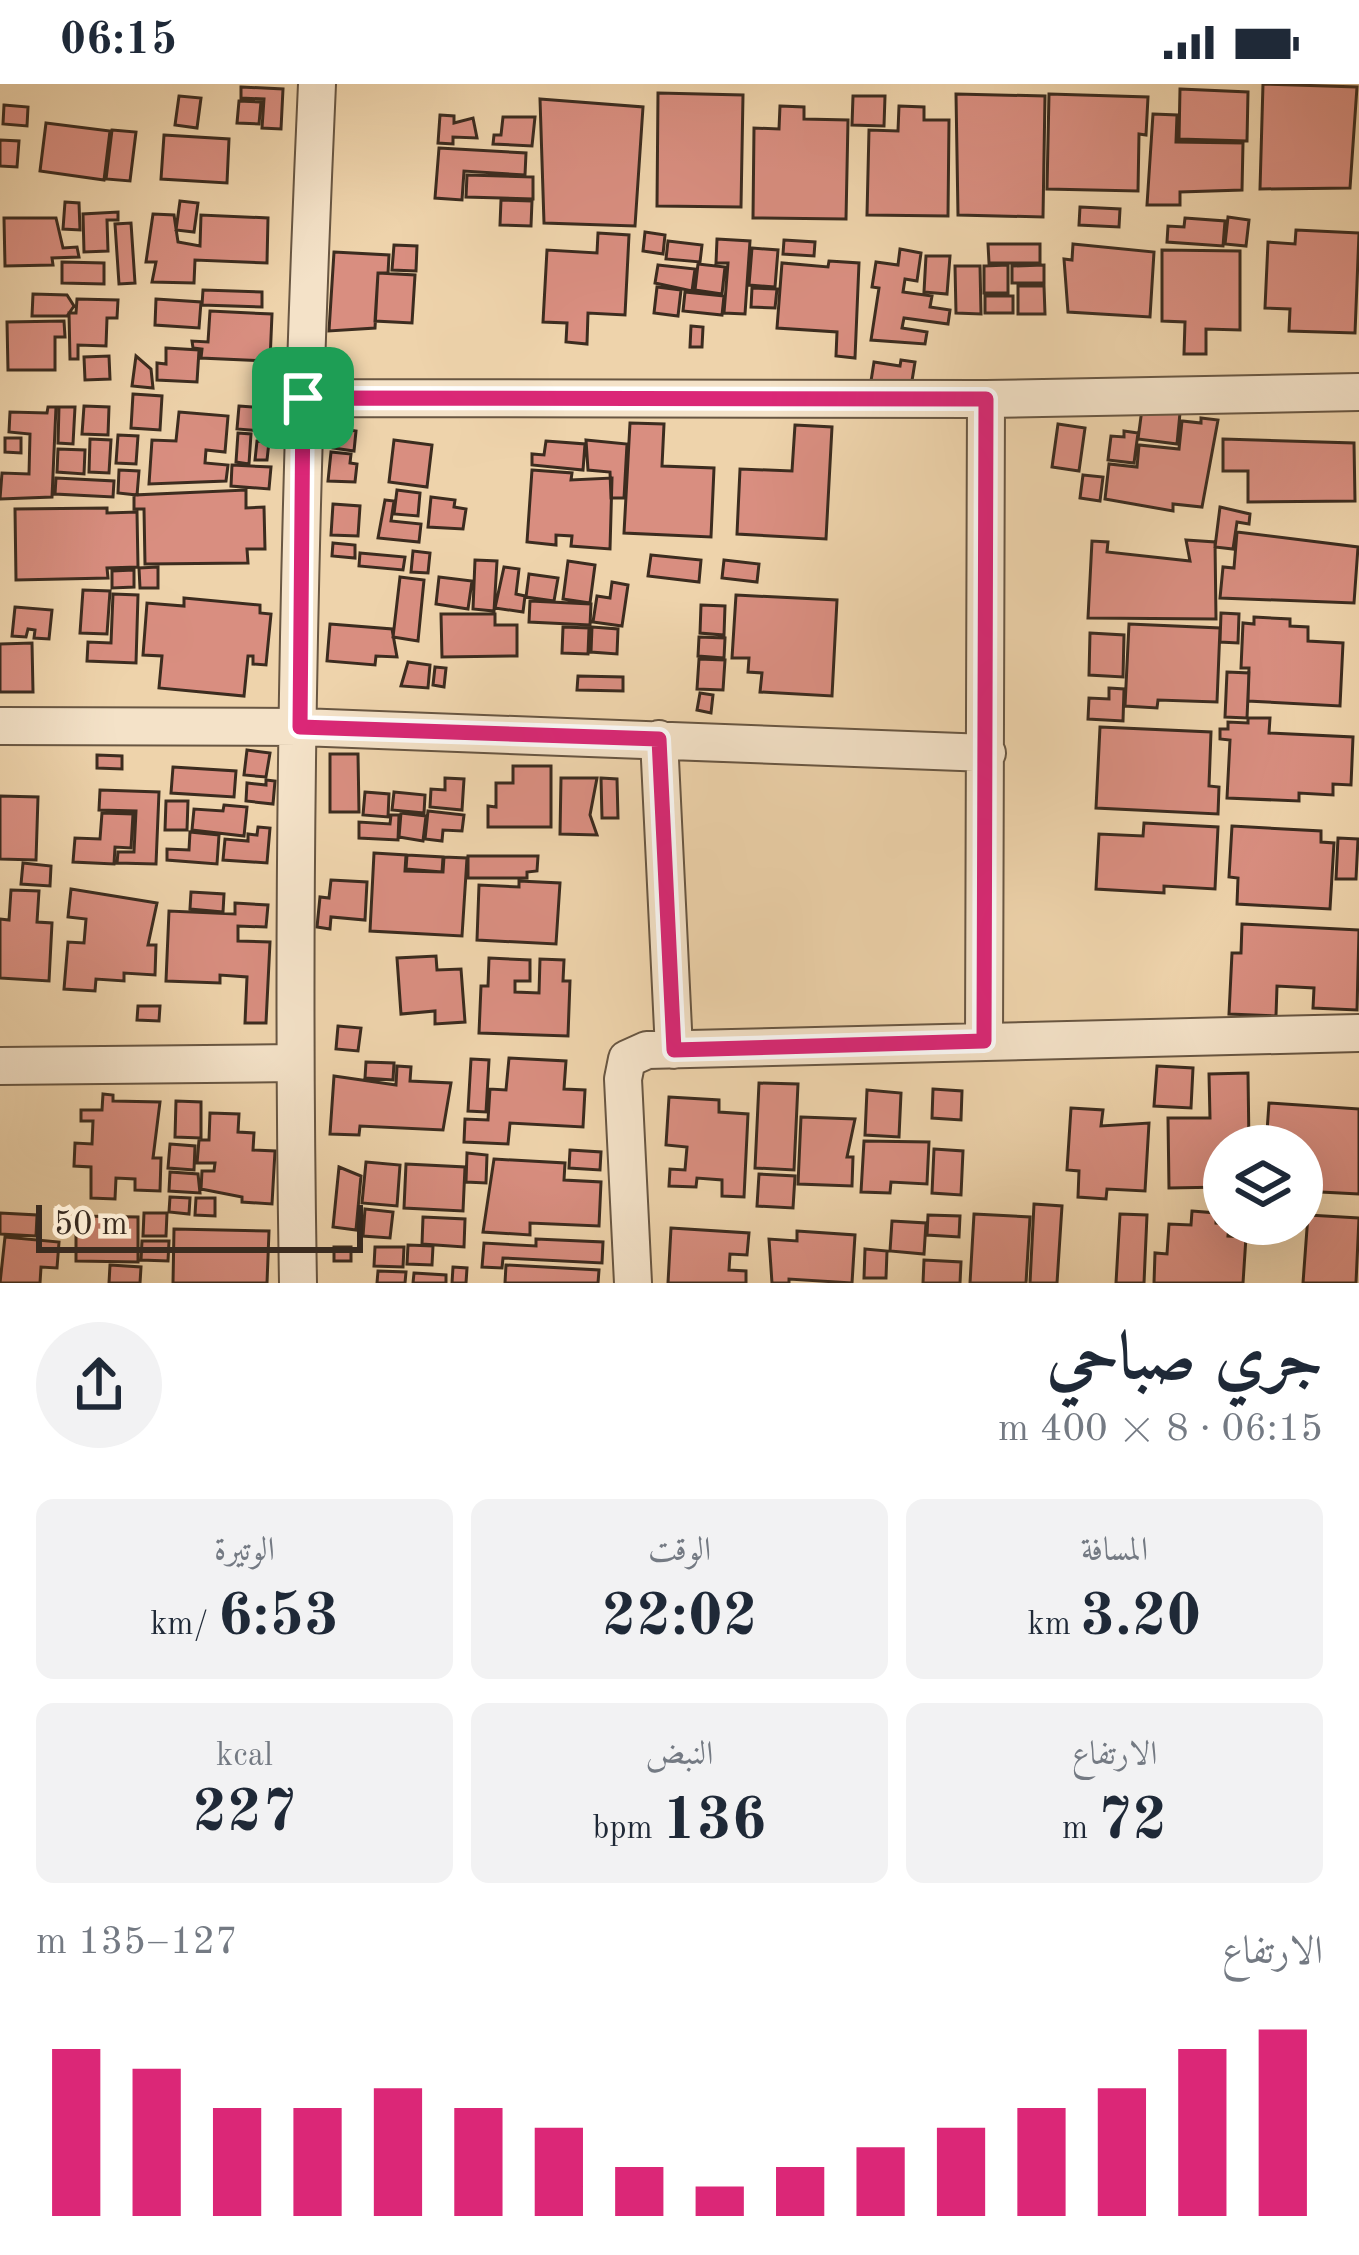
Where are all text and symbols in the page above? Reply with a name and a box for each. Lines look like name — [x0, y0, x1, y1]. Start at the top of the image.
text: 06:15 — [60, 19, 177, 64]
pin — [252, 347, 354, 449]
icon: arrive — [270, 365, 336, 431]
map controls — [1203, 1125, 1323, 1245]
button: layers — [1203, 1125, 1323, 1245]
scale bar — [36, 1199, 363, 1252]
text: 50 m — [54, 1209, 128, 1242]
button: share — [36, 1322, 162, 1448]
text: جري صباحي — [1047, 1328, 1323, 1394]
text: 06:15 · 8 × 400 m — [998, 1410, 1323, 1449]
text: الوتيرة — [214, 1535, 275, 1568]
text: الوقت — [648, 1535, 711, 1568]
text: المسافة — [1081, 1535, 1148, 1568]
text: 6:53 — [218, 1588, 339, 1648]
text: 22:02 — [602, 1588, 758, 1648]
text: 3.20 — [1080, 1588, 1201, 1648]
text: /km — [150, 1609, 218, 1642]
text: km — [1028, 1609, 1080, 1642]
text: النبض — [645, 1739, 714, 1772]
text: الارتفاع — [1072, 1739, 1157, 1772]
text: kcal — [216, 1740, 273, 1773]
text: 227 — [192, 1784, 297, 1844]
text: 136 — [662, 1792, 766, 1852]
text: 72 — [1097, 1792, 1167, 1852]
text: bpm — [593, 1813, 662, 1846]
text: m — [1062, 1813, 1097, 1846]
text: 127–135 m — [36, 1923, 238, 1962]
text: الارتفاع — [1222, 1933, 1323, 1972]

